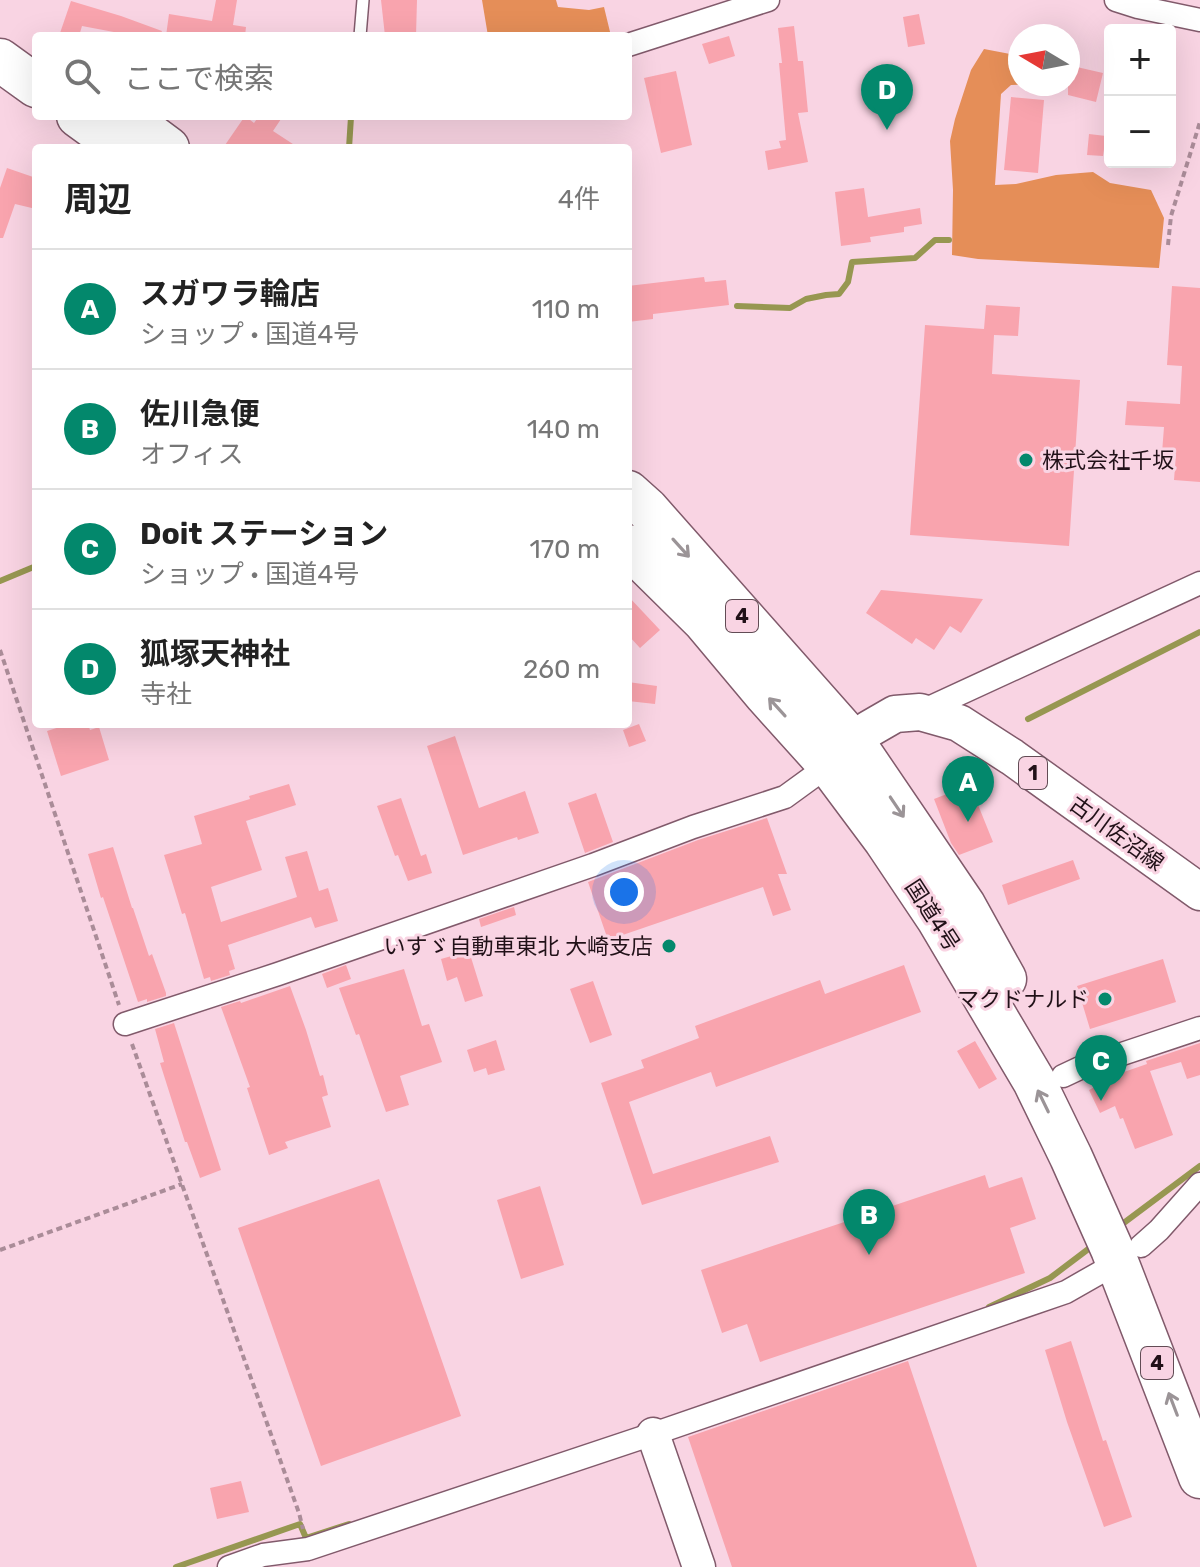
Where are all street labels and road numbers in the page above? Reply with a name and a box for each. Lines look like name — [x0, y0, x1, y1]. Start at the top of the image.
road number: 4 — [726, 600, 758, 632]
road number: 1 — [1019, 757, 1047, 789]
street label: 古川佐沼線 — [1064, 790, 1169, 877]
street label: 国道4号 — [900, 875, 966, 956]
road number: 4 — [1141, 1347, 1173, 1379]

